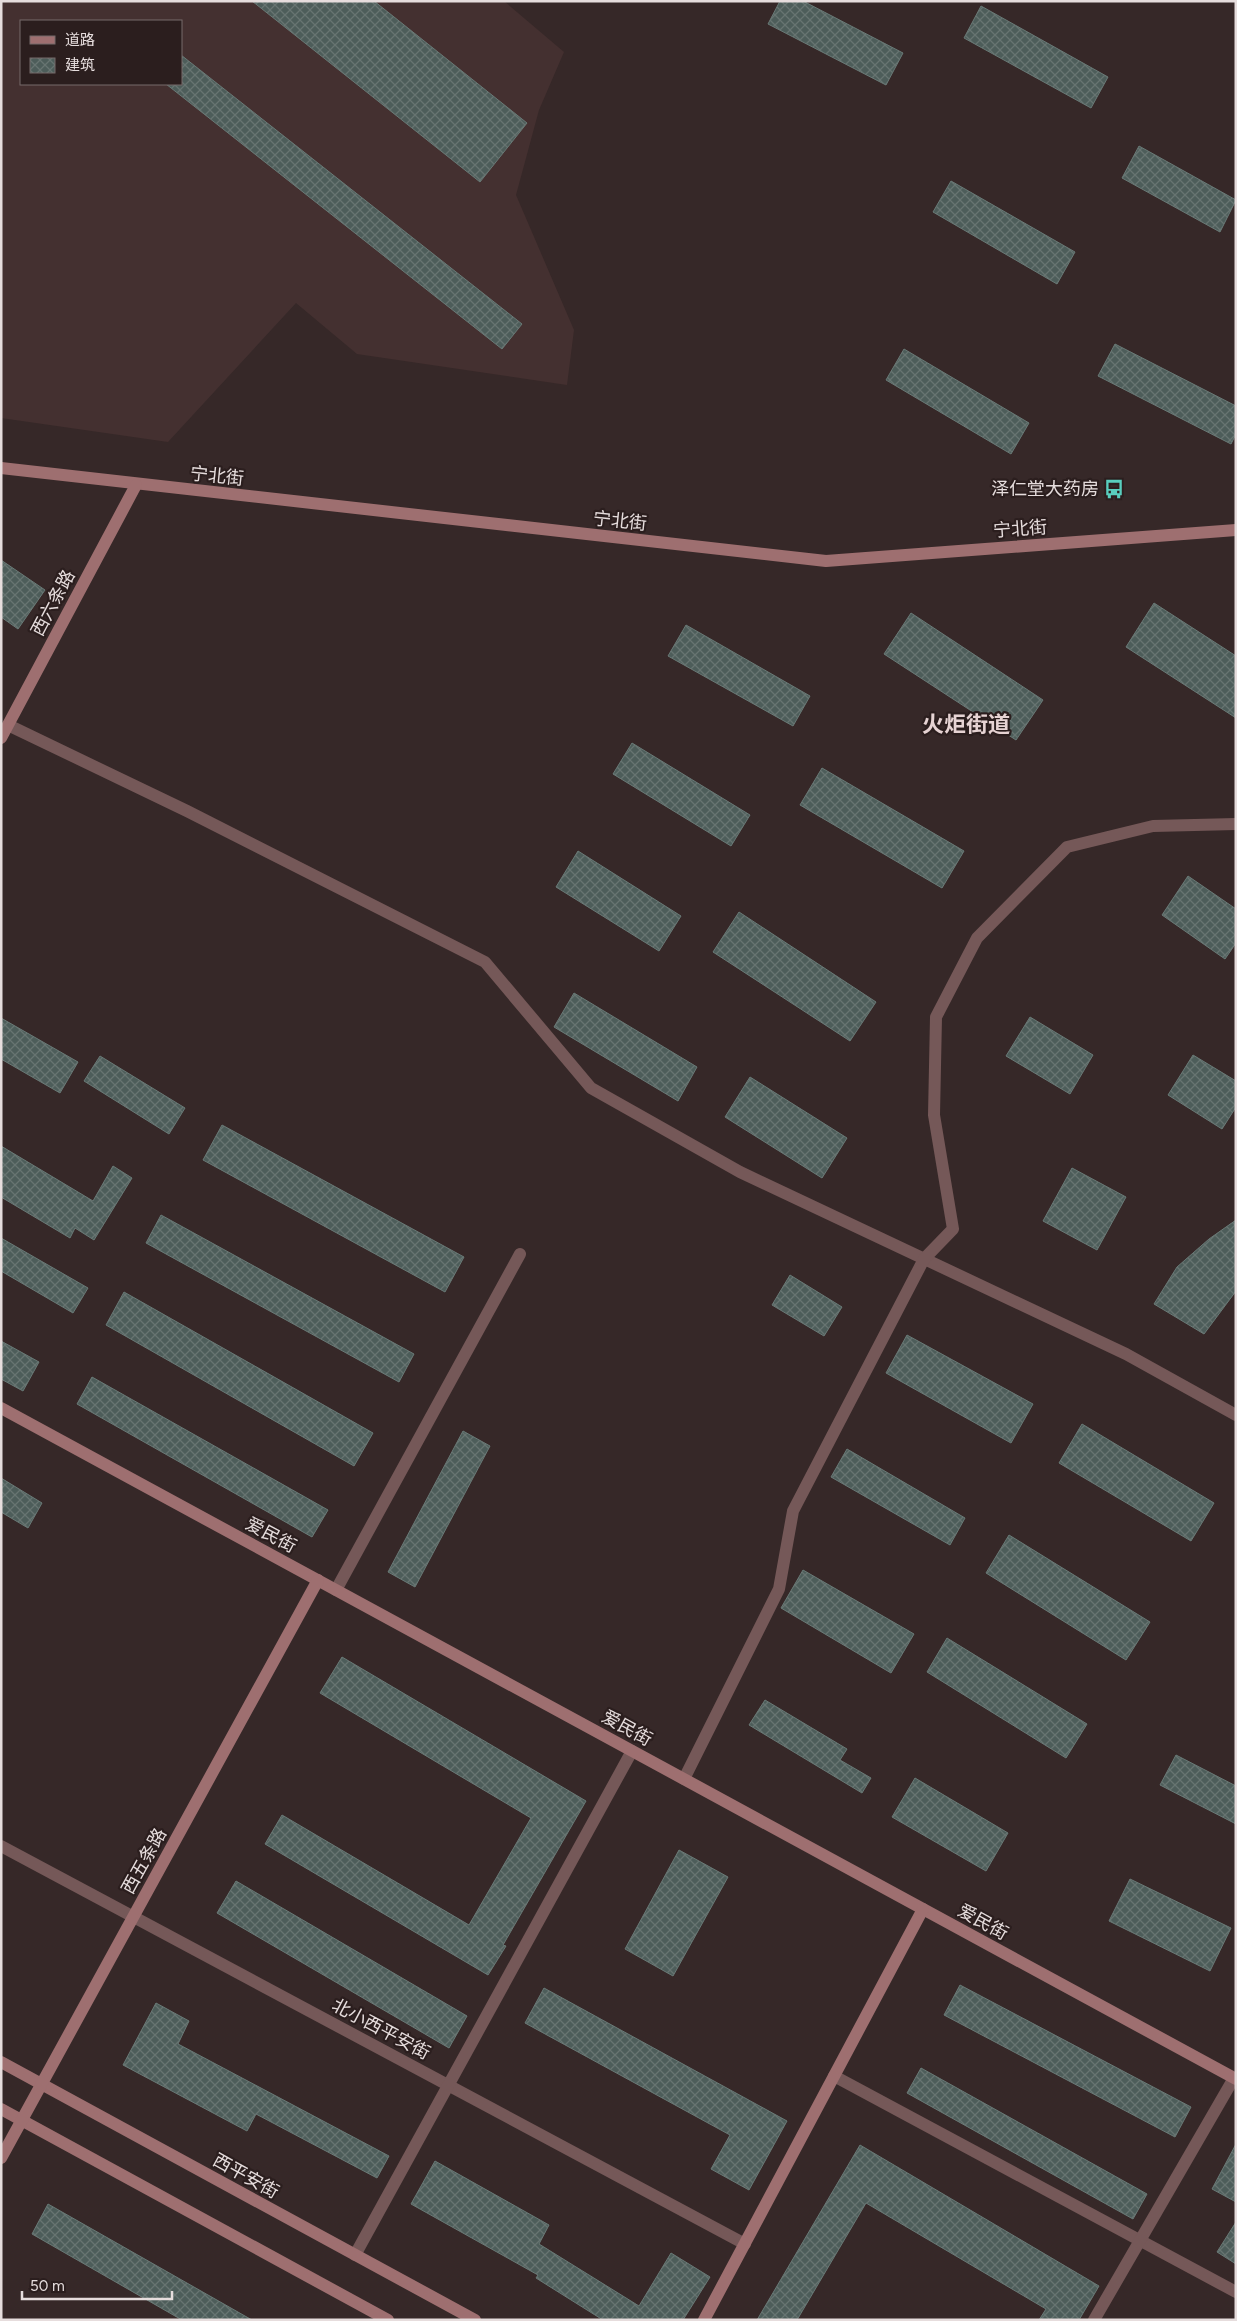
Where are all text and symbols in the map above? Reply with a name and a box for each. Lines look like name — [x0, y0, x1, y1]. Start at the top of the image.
legend — [20, 20, 182, 85]
text: 道路 — [65, 31, 95, 49]
text: 建筑 — [65, 56, 95, 74]
street label: 宁北街 — [189, 462, 245, 490]
place label: 泽仁堂大药房 — [991, 478, 1099, 500]
bus stop icon: 泽仁堂大药房 — [1103, 478, 1125, 500]
street label: 宁北街 — [592, 507, 648, 535]
street label: 宁北街 — [992, 516, 1048, 542]
street label: 西六条路 — [26, 566, 80, 640]
district label: 火炬街道 — [922, 711, 1010, 738]
street label: 爱民街 — [242, 1513, 300, 1557]
street label: 爱民街 — [598, 1705, 656, 1751]
street label: 西五条路 — [117, 1824, 171, 1898]
street label: 爱民街 — [954, 1899, 1012, 1945]
street label: 北小西平安街 — [328, 1994, 434, 2064]
street label: 西平安街 — [209, 2149, 283, 2203]
scale bar — [22, 2268, 172, 2300]
text: 50 m — [30, 2277, 65, 2295]

